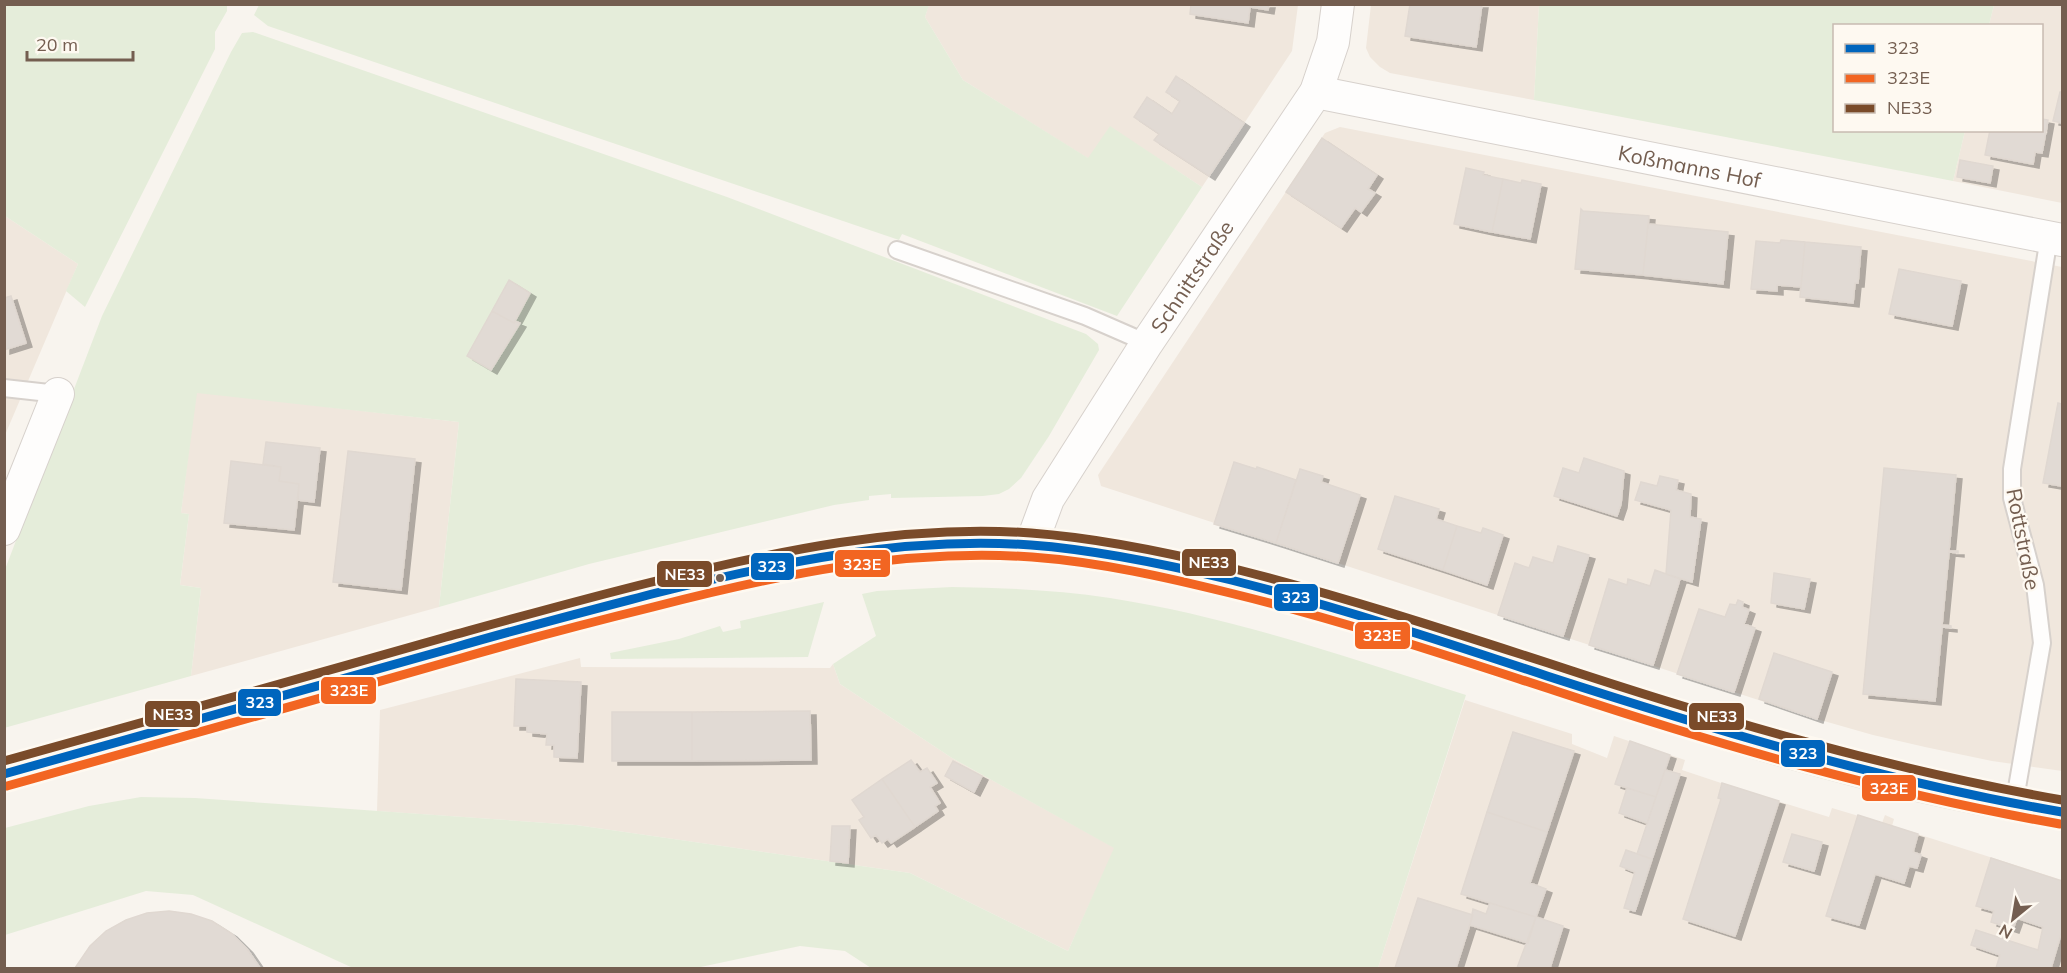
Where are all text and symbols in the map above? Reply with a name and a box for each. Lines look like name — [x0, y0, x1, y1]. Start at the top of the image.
scale bar — [27, 24, 134, 62]
legend — [1833, 24, 2043, 132]
text: 20 m — [36, 33, 78, 56]
text: 323 — [1887, 36, 1919, 59]
text: 323E — [1887, 66, 1930, 89]
text: NE33 — [1887, 96, 1933, 119]
street label: Koßmanns Hof — [1616, 139, 1764, 193]
street label: Schnittstraße — [1145, 215, 1239, 338]
street label: Rottstraße — [2001, 486, 2047, 592]
line badge: NE33 — [1181, 548, 1237, 577]
line badge: 323E — [834, 549, 891, 578]
line badge: 323 — [750, 552, 795, 581]
text: NE33 — [1189, 552, 1229, 572]
text: 323E — [843, 554, 881, 574]
text: 323 — [758, 556, 786, 576]
line badge: NE33 — [656, 560, 713, 588]
text: NE33 — [665, 564, 705, 584]
unlabelled marker — [714, 572, 726, 584]
line badge: 323 — [1273, 583, 1319, 612]
text: 323 — [1282, 587, 1310, 607]
line badge: 323E — [1354, 621, 1411, 650]
text: 323E — [1363, 625, 1401, 645]
line badge: 323E — [320, 676, 377, 705]
text: 323E — [330, 680, 368, 700]
line badge: 323 — [237, 688, 282, 717]
text: 323 — [246, 692, 274, 712]
line badge: NE33 — [144, 700, 201, 728]
line badge: NE33 — [1688, 702, 1745, 731]
text: NE33 — [153, 704, 193, 724]
text: NE33 — [1697, 706, 1737, 726]
line badge: 323 — [1780, 739, 1826, 768]
text: 323 — [1789, 743, 1817, 763]
line badge: 323E — [1861, 774, 1917, 802]
text: 323E — [1870, 778, 1908, 798]
north arrow — [1983, 889, 2043, 949]
text: N — [1995, 920, 2016, 944]

